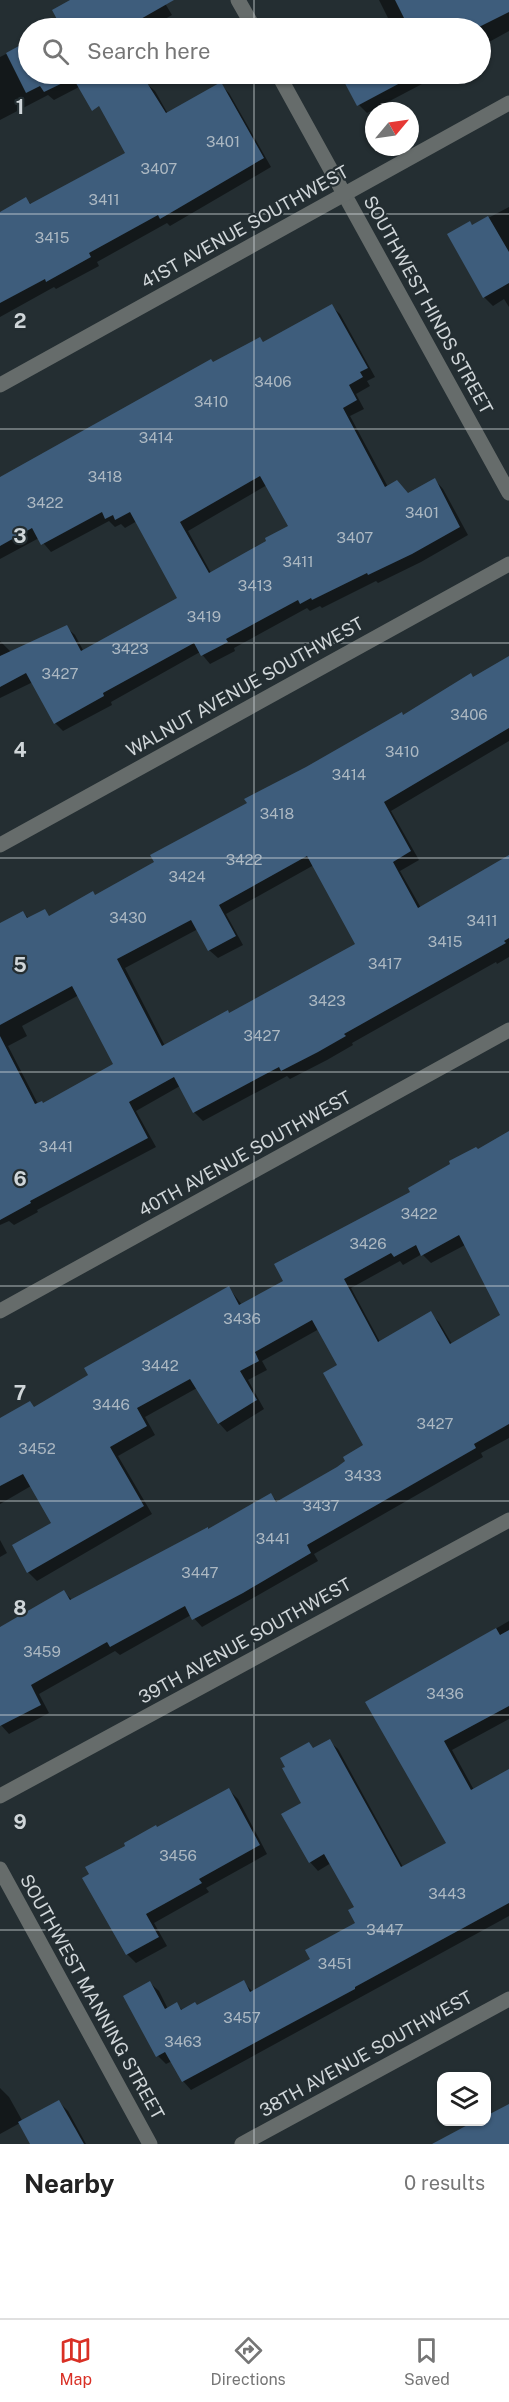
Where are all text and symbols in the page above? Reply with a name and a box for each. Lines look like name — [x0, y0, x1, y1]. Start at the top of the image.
search box — [18, 18, 491, 84]
icon: search — [39, 35, 72, 68]
text: Search here — [87, 38, 211, 64]
text: 1 — [16, 95, 24, 119]
north arrow — [365, 102, 419, 156]
house number: 3401 — [206, 133, 240, 150]
house number: 3407 — [141, 160, 177, 177]
street label: 41ST AVENUE SOUTHWEST — [137, 161, 352, 292]
house number: 3411 — [88, 191, 120, 208]
street label: SOUTHWEST HINDS STREET — [360, 192, 498, 418]
house number: 3415 — [35, 229, 69, 246]
text: 2 — [14, 309, 26, 333]
house number: 3406 — [254, 373, 292, 390]
house number: 3410 — [194, 393, 228, 410]
house number: 3414 — [139, 429, 173, 446]
house number: 3418 — [88, 468, 122, 485]
house number: 3422 — [27, 494, 63, 511]
house number: 3401 — [405, 504, 439, 521]
text: 3 — [13, 524, 27, 548]
house number: 3407 — [337, 529, 373, 546]
house number: 3411 — [282, 553, 314, 570]
house number: 3413 — [238, 577, 272, 594]
house number: 3419 — [187, 608, 221, 625]
street label: WALNUT AVENUE SOUTHWEST — [123, 612, 367, 761]
house number: 3423 — [111, 640, 149, 657]
house number: 3427 — [42, 665, 78, 682]
house number: 3406 — [450, 706, 488, 723]
text: 4 — [13, 738, 27, 762]
house number: 3410 — [385, 743, 419, 760]
house number: 3414 — [332, 766, 366, 783]
house number: 3418 — [260, 805, 294, 822]
house number: 3422 — [226, 851, 262, 868]
house number: 3424 — [168, 868, 206, 885]
house number: 3430 — [109, 909, 147, 926]
house number: 3411 — [466, 912, 498, 929]
house number: 3415 — [428, 933, 462, 950]
text: 5 — [13, 953, 27, 977]
house number: 3417 — [368, 955, 402, 972]
house number: 3423 — [308, 992, 346, 1009]
house number: 3427 — [244, 1027, 280, 1044]
street label: 40TH AVENUE SOUTHWEST — [135, 1086, 355, 1221]
house number: 3441 — [39, 1138, 73, 1155]
text: 6 — [13, 1167, 27, 1191]
house number: 3422 — [401, 1205, 437, 1222]
house number: 3426 — [349, 1235, 387, 1252]
house number: 3436 — [223, 1310, 261, 1327]
house number: 3442 — [141, 1357, 179, 1374]
text: 7 — [14, 1381, 26, 1405]
house number: 3446 — [92, 1396, 130, 1413]
house number: 3427 — [417, 1415, 453, 1432]
house number: 3452 — [18, 1440, 56, 1457]
house number: 3433 — [344, 1467, 382, 1484]
house number: 3437 — [302, 1497, 340, 1514]
house number: 3441 — [256, 1530, 290, 1547]
house number: 3447 — [181, 1564, 219, 1581]
street label: 39TH AVENUE SOUTHWEST — [135, 1573, 355, 1708]
text: 8 — [13, 1596, 27, 1620]
house number: 3459 — [23, 1643, 61, 1660]
house number: 3436 — [426, 1685, 464, 1702]
text: 9 — [13, 1810, 27, 1834]
house number: 3456 — [159, 1847, 197, 1864]
street label: SOUTHWEST MANNING STREET — [16, 1870, 169, 2123]
house number: 3443 — [428, 1885, 466, 1902]
house number: 3447 — [366, 1921, 404, 1938]
house number: 3451 — [318, 1955, 352, 1972]
street label: 38TH AVENUE SOUTHWEST — [256, 1986, 476, 2121]
house number: 3457 — [223, 2009, 261, 2026]
house number: 3463 — [164, 2033, 202, 2050]
map controls — [437, 2072, 491, 2126]
button: layers — [437, 2072, 491, 2126]
text: Nearby — [24, 2168, 114, 2199]
text: 0 results — [404, 2171, 485, 2195]
tab: Map — [59, 2334, 92, 2389]
tab: Directions — [211, 2334, 286, 2389]
tab: Saved — [404, 2334, 450, 2389]

